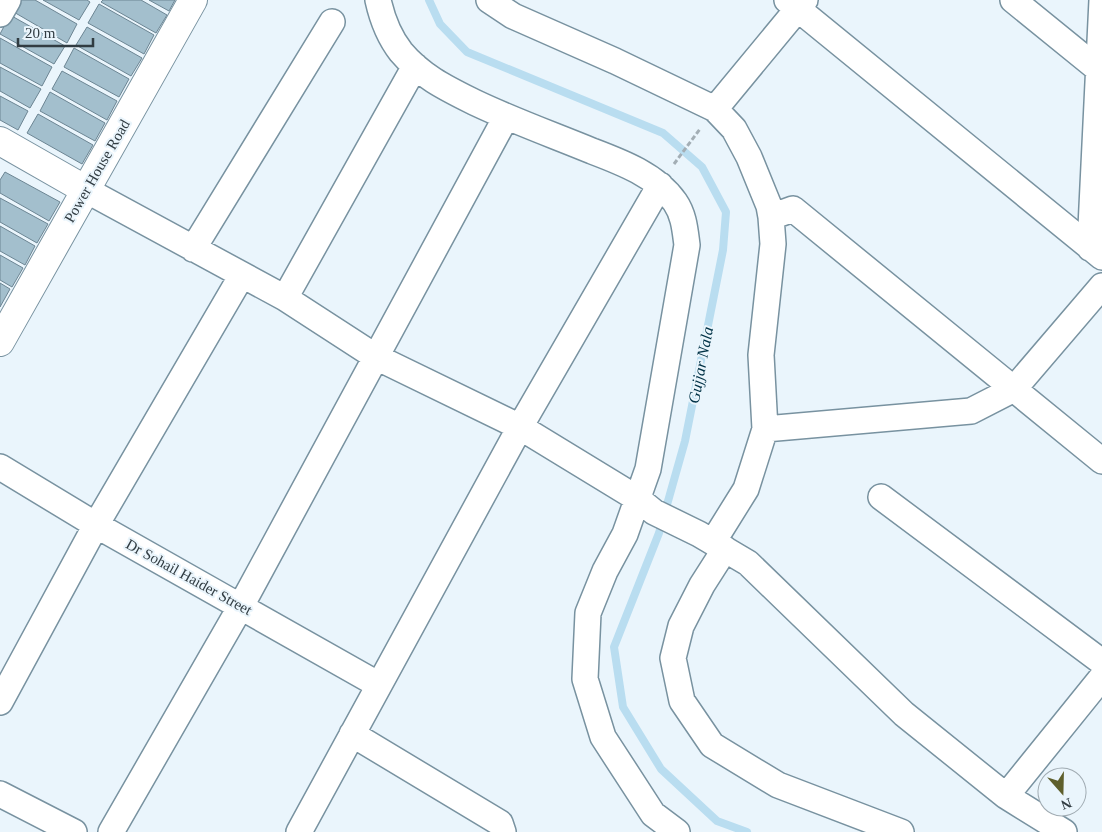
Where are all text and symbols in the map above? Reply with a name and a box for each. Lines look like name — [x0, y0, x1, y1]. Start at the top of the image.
scale bar — [18, 15, 92, 47]
text: 20 m — [25, 25, 56, 41]
street label: Power House Road — [61, 116, 133, 225]
water label: Gujjar Nala — [685, 325, 717, 405]
street label: Dr Sohail Haider Street — [123, 536, 255, 619]
north arrow — [1037, 767, 1087, 817]
text: N — [1059, 795, 1074, 813]

